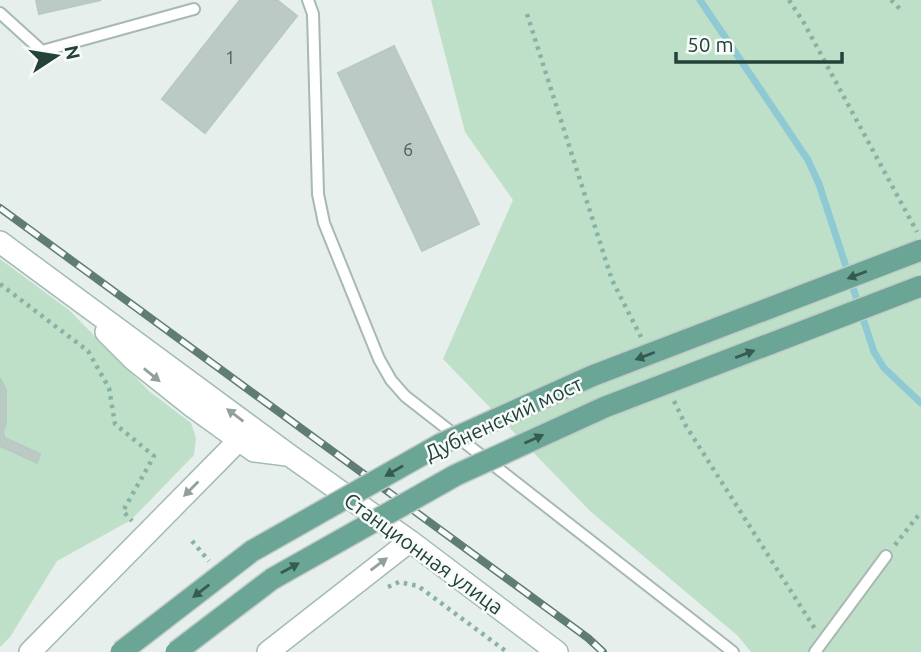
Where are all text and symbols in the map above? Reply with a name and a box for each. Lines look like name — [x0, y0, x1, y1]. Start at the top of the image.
north arrow — [21, 21, 91, 91]
scale bar — [676, 21, 842, 65]
text: 50 m — [687, 32, 734, 56]
text: N — [60, 43, 85, 62]
house number: 1 — [225, 47, 235, 67]
house number: 6 — [403, 139, 413, 159]
one-way arrow — [847, 269, 868, 280]
one-way arrow — [735, 348, 756, 359]
one-way arrow — [634, 351, 655, 362]
one-way arrow — [143, 367, 161, 381]
street label: Дубненский мост — [420, 371, 586, 465]
one-way arrow — [226, 407, 244, 422]
one-way arrow — [524, 433, 545, 444]
one-way arrow — [384, 465, 403, 477]
one-way arrow — [184, 480, 200, 497]
street label: Станционная улица — [340, 487, 508, 619]
one-way arrow — [370, 557, 388, 571]
one-way arrow — [280, 562, 300, 574]
one-way arrow — [192, 583, 210, 597]

